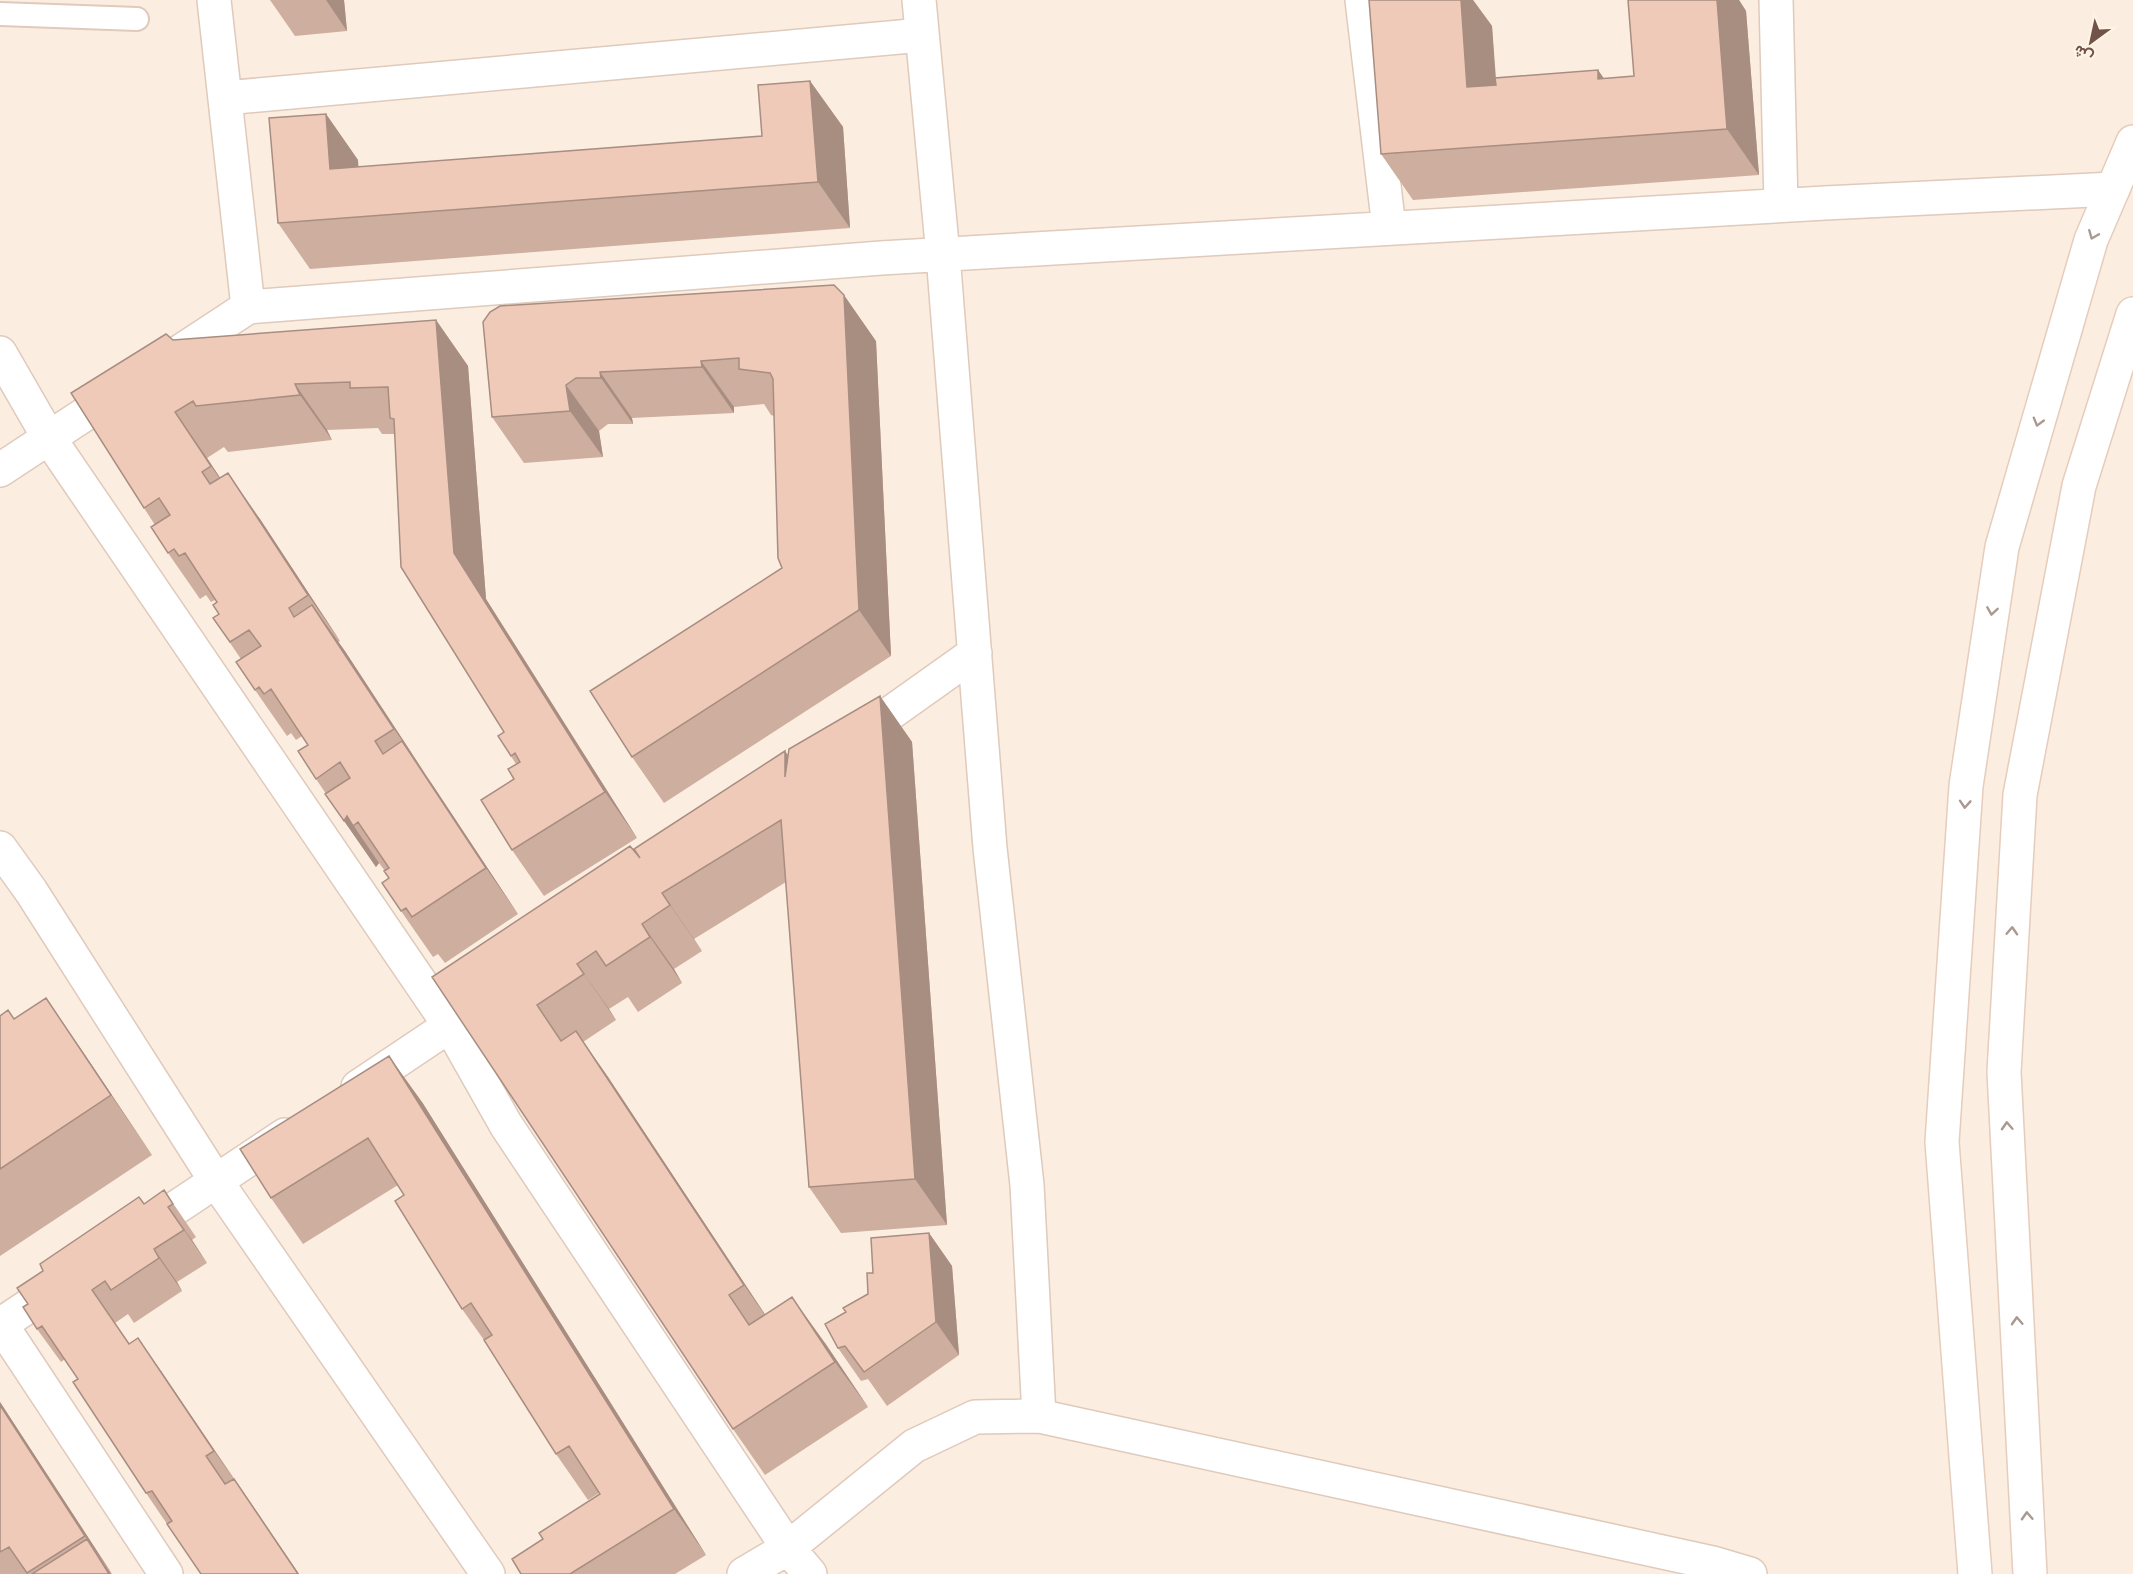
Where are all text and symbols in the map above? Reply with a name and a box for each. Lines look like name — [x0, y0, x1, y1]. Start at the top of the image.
north arrow — [2061, 12, 2121, 72]
text: ش — [2069, 40, 2097, 68]
one-way arrow — [2088, 228, 2100, 239]
one-way arrow — [2033, 416, 2045, 426]
one-way arrow — [1987, 606, 1999, 615]
one-way arrow — [1958, 799, 1971, 808]
one-way arrow — [2006, 927, 2019, 936]
one-way arrow — [2001, 1122, 2014, 1131]
one-way arrow — [2011, 1316, 2024, 1325]
one-way arrow — [2021, 1511, 2034, 1520]

